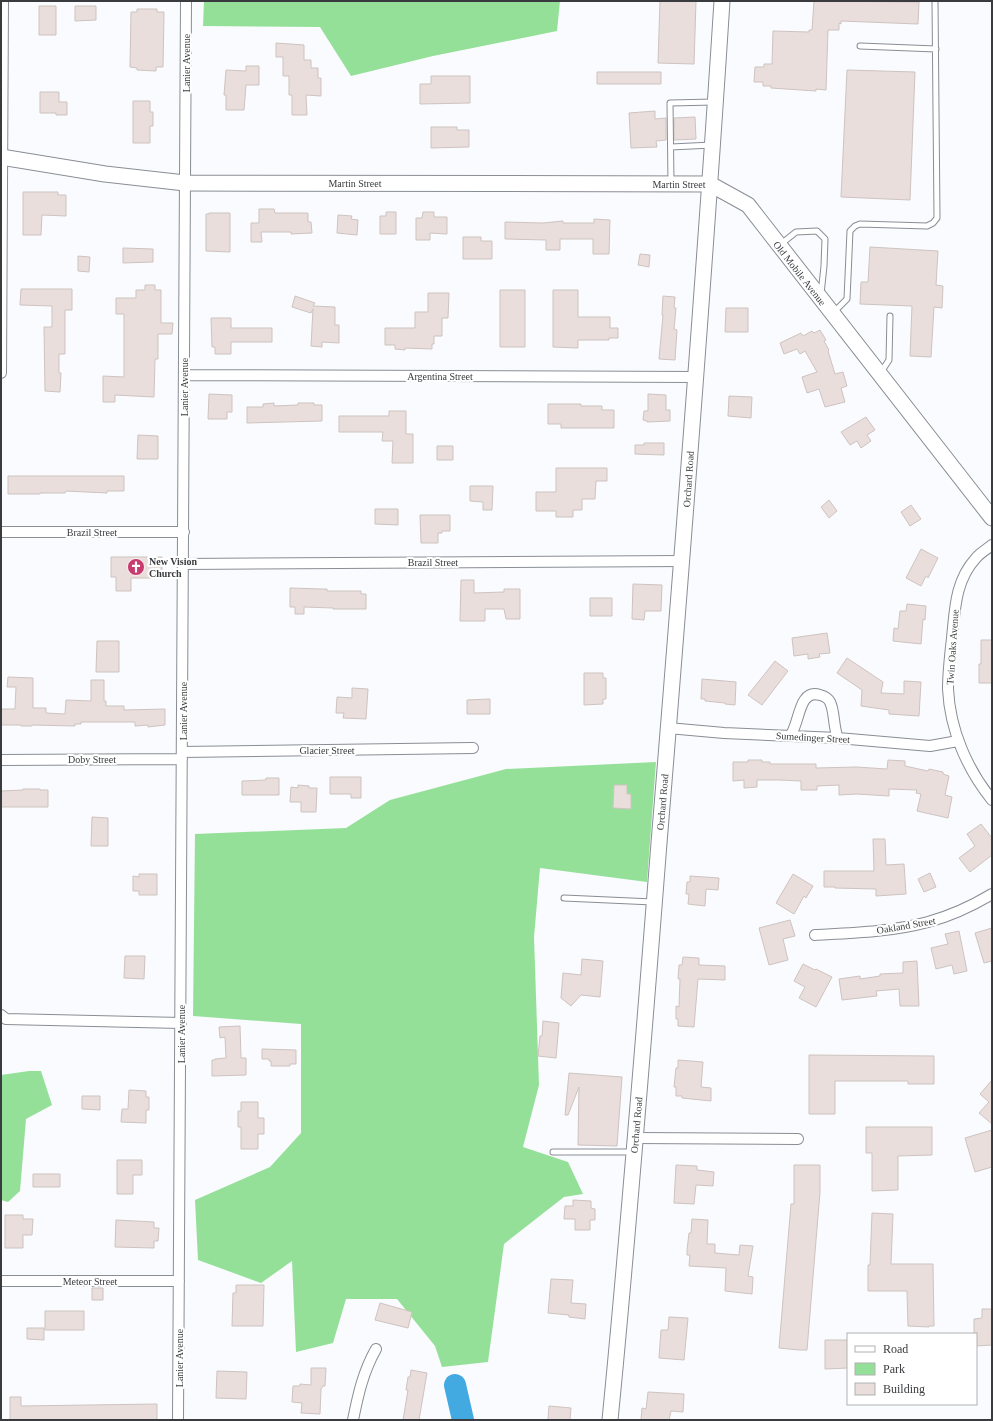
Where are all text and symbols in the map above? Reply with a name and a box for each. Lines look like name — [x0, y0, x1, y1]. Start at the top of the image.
street label: Lanier Avenue — [181, 33, 192, 92]
street label: Martin Street — [328, 178, 382, 189]
street label: Martin Street — [652, 179, 706, 190]
street label: Old Mobile Avenue — [771, 239, 829, 308]
street label: Lanier Avenue — [179, 357, 190, 416]
street label: Argentina Street — [407, 371, 473, 382]
street label: Orchard Road — [681, 451, 696, 508]
street label: Brazil Street — [67, 527, 117, 538]
place label: New Vision Church — [149, 556, 198, 579]
church icon: New Vision Church — [126, 557, 146, 577]
street label: Brazil Street — [408, 557, 458, 568]
street label: Twin Oaks Avenue — [944, 608, 961, 685]
street label: Lanier Avenue — [178, 681, 189, 740]
street label: Sumedinger Street — [776, 730, 851, 745]
street label: Glacier Street — [299, 745, 355, 756]
street label: Doby Street — [68, 754, 116, 765]
street label: Orchard Road — [655, 773, 670, 831]
street label: Oakland Street — [876, 915, 937, 936]
street label: Lanier Avenue — [176, 1004, 187, 1063]
street label: Orchard Road — [629, 1096, 644, 1154]
street label: Meteor Street — [63, 1276, 118, 1287]
street label: Lanier Avenue — [174, 1328, 185, 1387]
legend — [847, 1333, 977, 1405]
text: Road — [883, 1342, 908, 1356]
text: Park — [883, 1362, 905, 1376]
text: Building — [883, 1382, 925, 1396]

